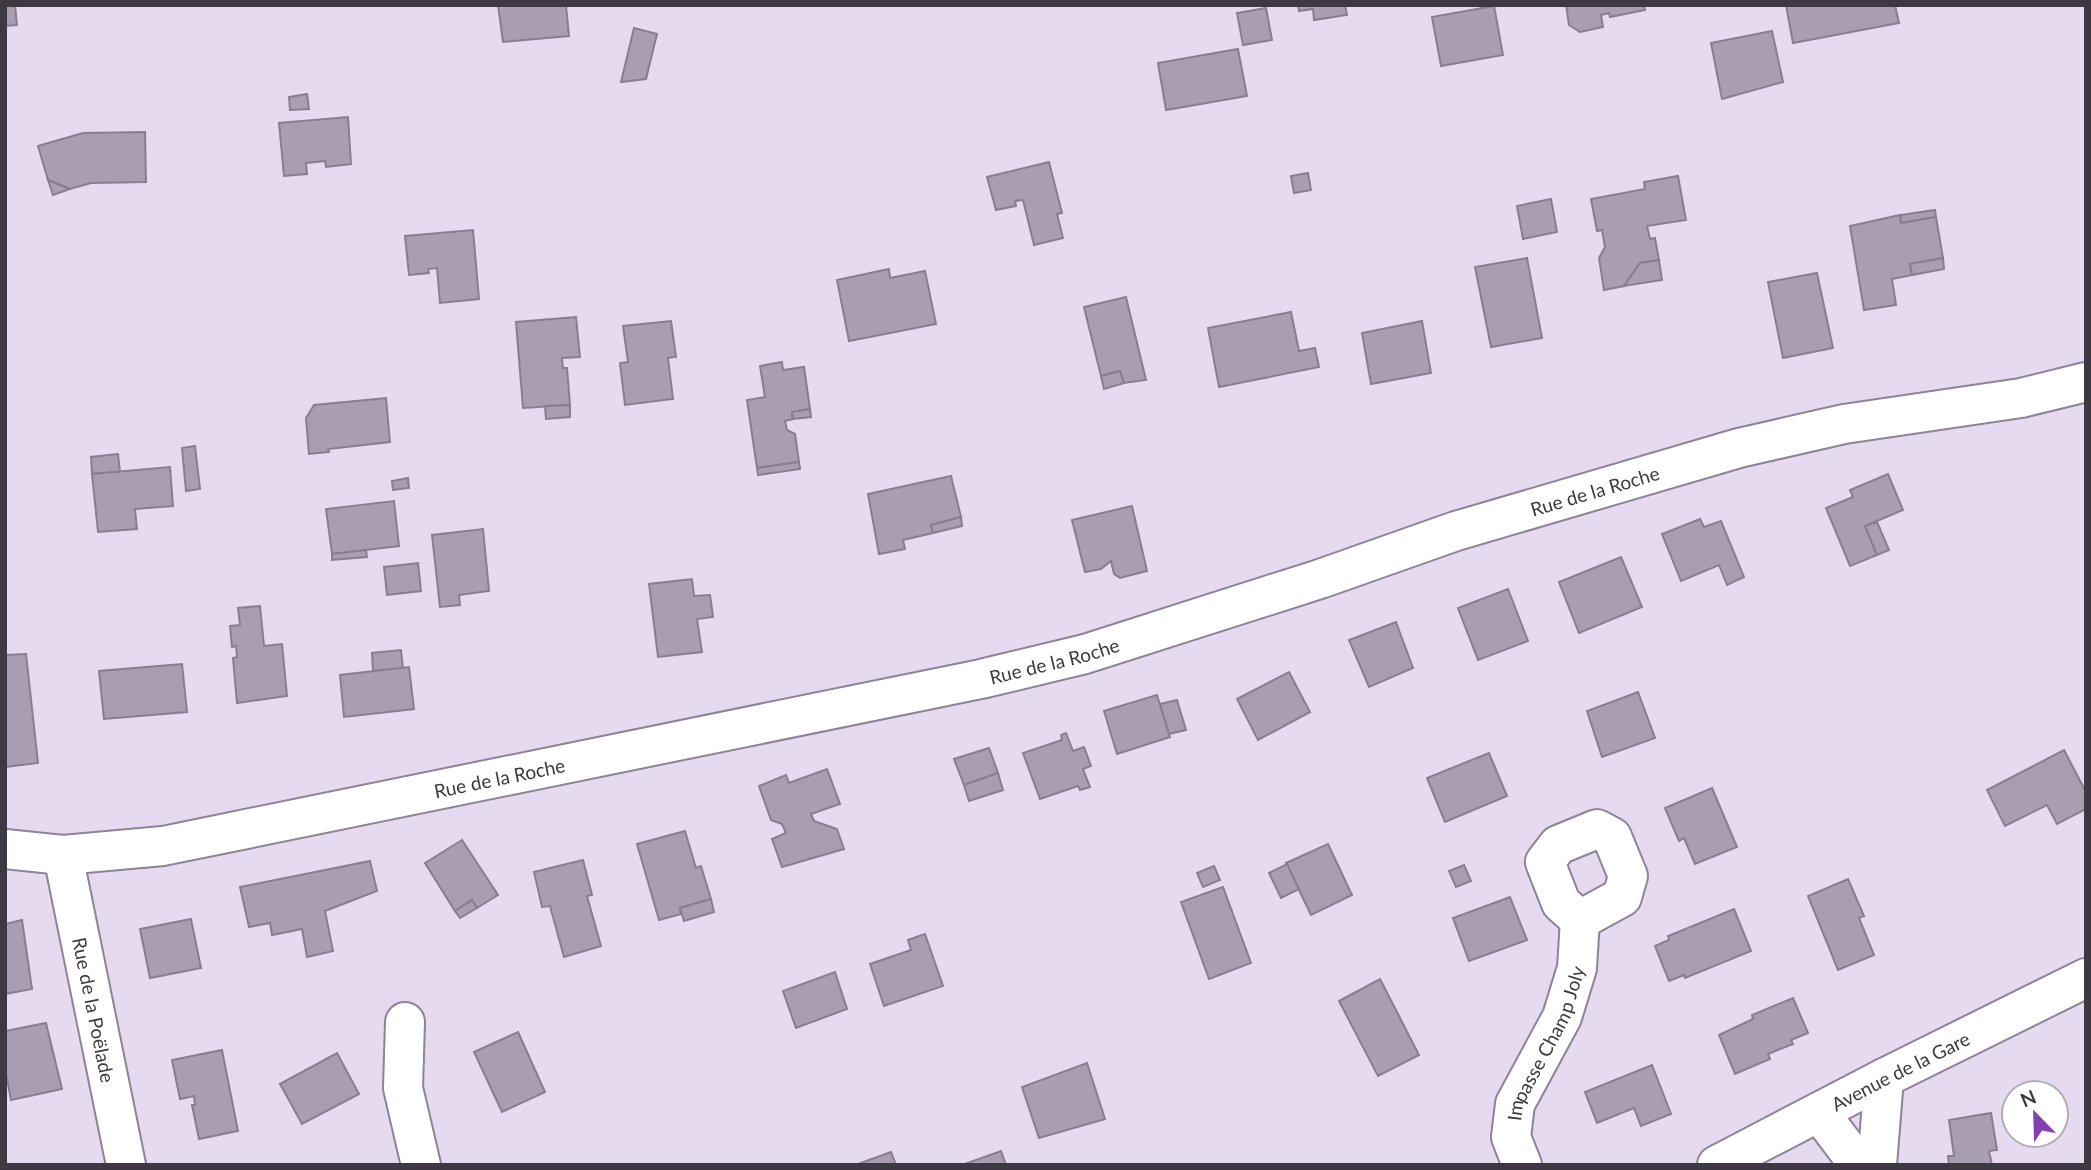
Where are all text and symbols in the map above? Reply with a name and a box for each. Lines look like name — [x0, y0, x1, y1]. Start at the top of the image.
street label: Rue de la Roche — [1528, 461, 1662, 520]
street label: Rue de la Roche — [987, 632, 1122, 688]
street label: Rue de la Roche — [432, 753, 567, 802]
street label: Rue de la Poëlade — [68, 935, 120, 1085]
street label: Impasse Champ Joly — [1502, 963, 1589, 1122]
street label: Avenue de la Gare — [1827, 1026, 1973, 1115]
north arrow — [2000, 1079, 2070, 1149]
text: N — [2017, 1084, 2039, 1111]

